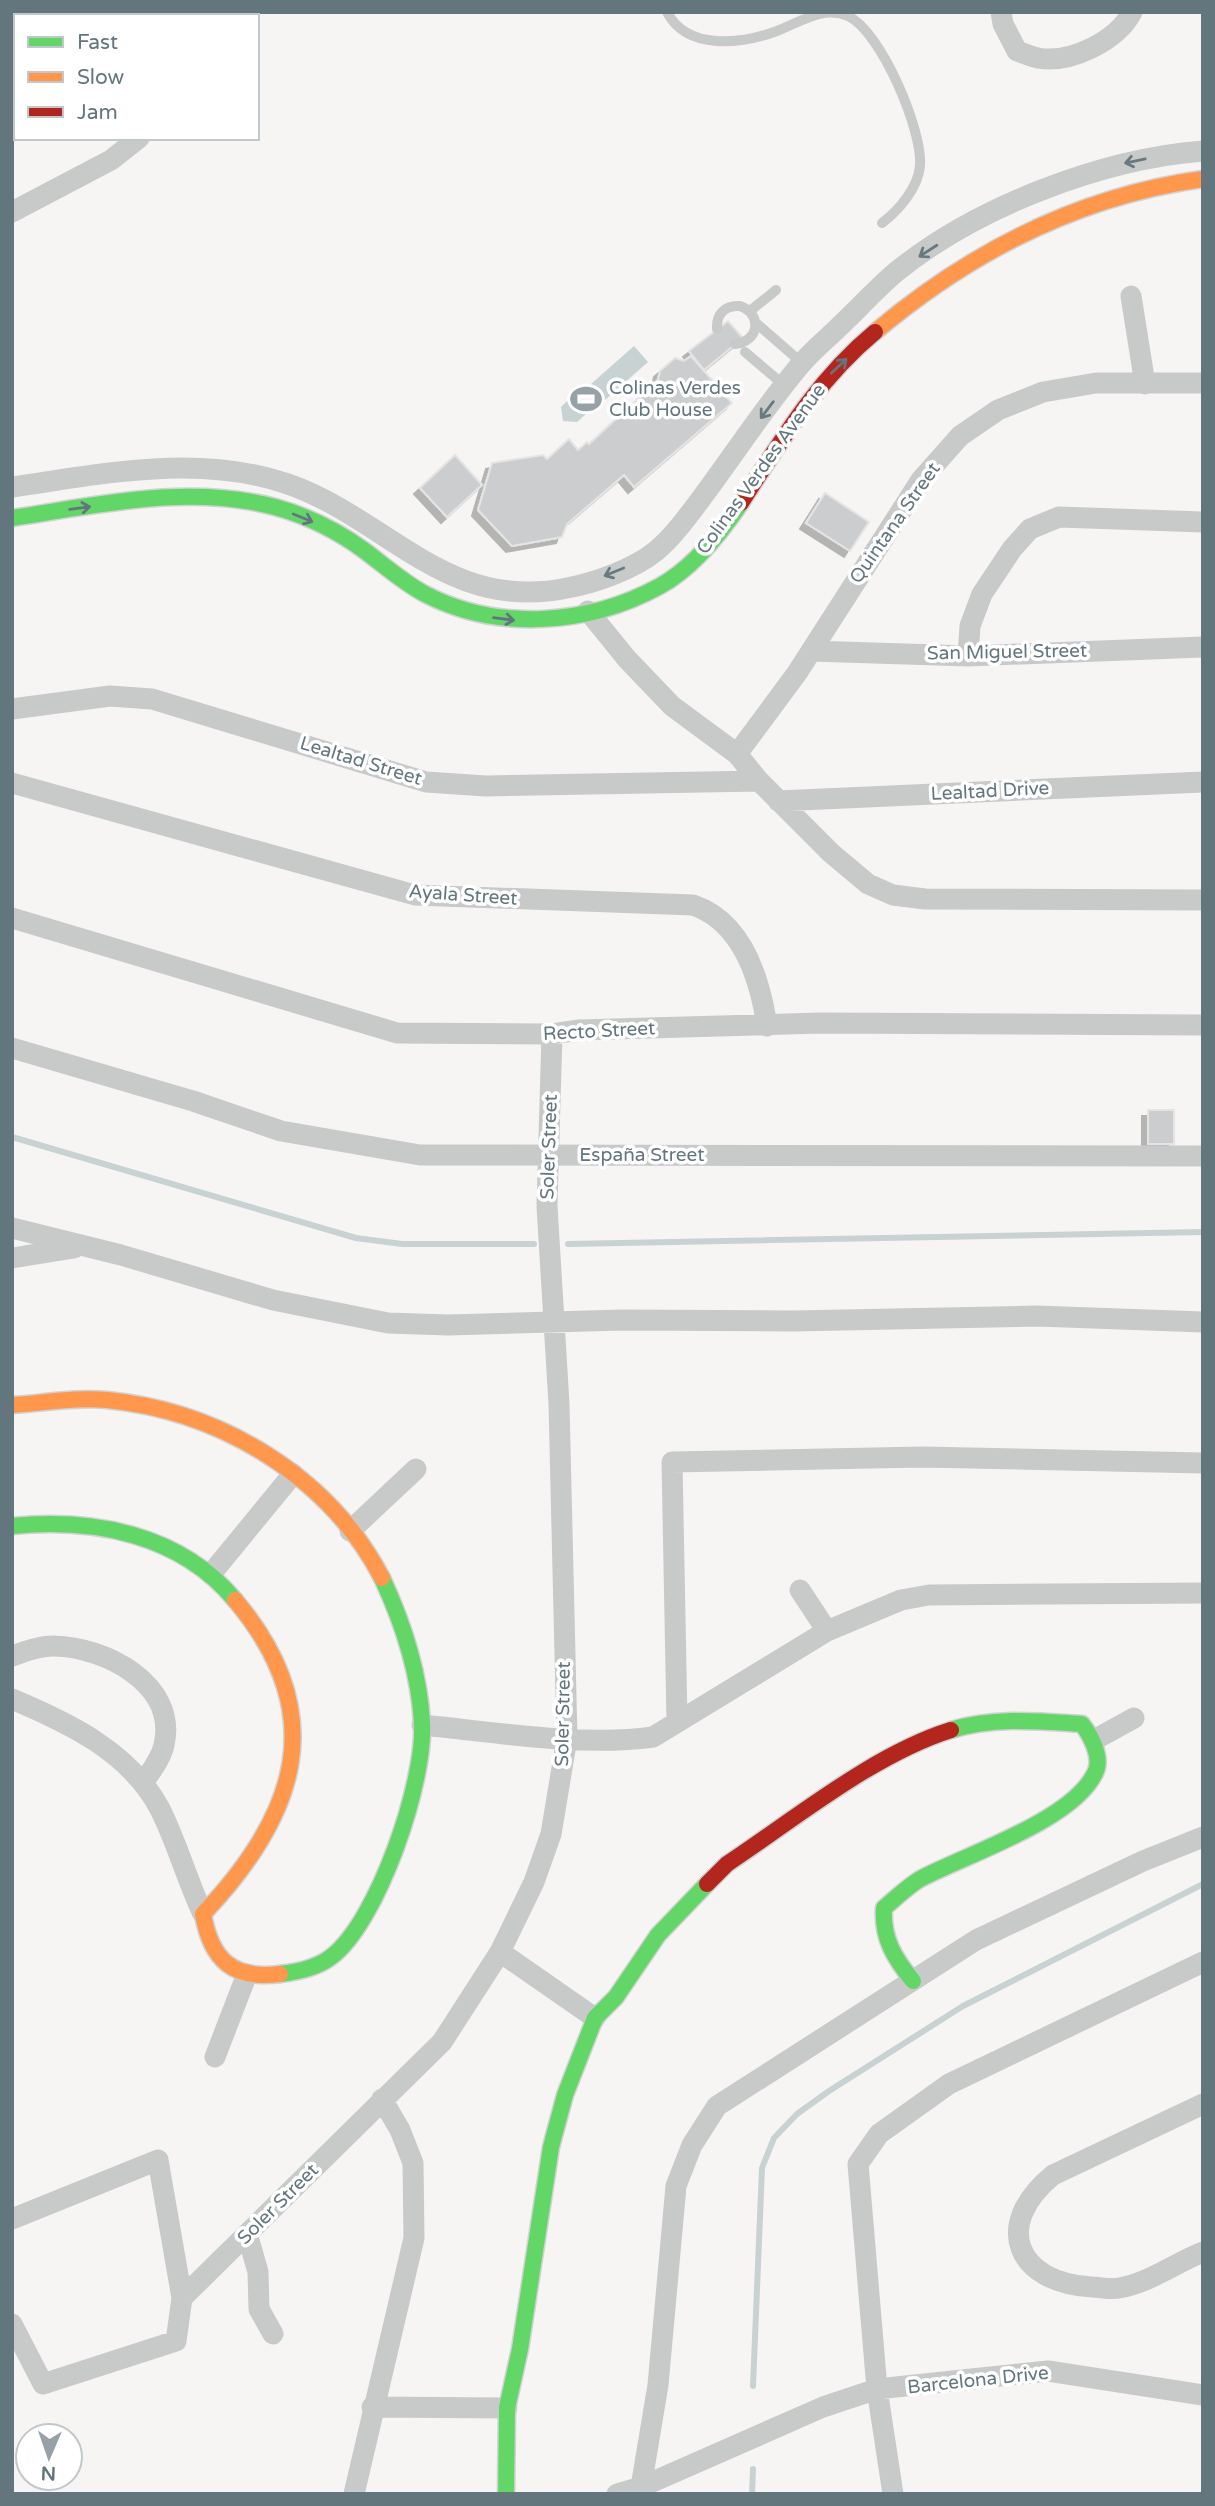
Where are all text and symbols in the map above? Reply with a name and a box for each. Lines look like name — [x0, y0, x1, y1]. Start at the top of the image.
legend — [14, 14, 259, 140]
text: Fast — [77, 30, 118, 55]
text: Slow — [77, 65, 125, 90]
text: Jam — [77, 100, 118, 125]
one-way arrow — [1124, 154, 1147, 168]
one-way arrow — [919, 244, 938, 258]
one-way arrow — [830, 358, 848, 374]
place label: Colinas Verdes Club House — [609, 377, 741, 421]
street label: Colinas Verdes Avenue — [692, 380, 830, 558]
sports icon: Colinas Verdes Club House — [569, 382, 603, 416]
one-way arrow — [760, 400, 775, 419]
street label: Quintana Street — [845, 458, 945, 588]
one-way arrow — [68, 501, 91, 514]
one-way arrow — [292, 513, 314, 526]
one-way arrow — [603, 567, 625, 580]
one-way arrow — [492, 613, 515, 626]
street label: San Miguel Street — [927, 640, 1087, 664]
street label: Lealtad Street — [297, 732, 425, 790]
street label: Lealtad Drive — [930, 777, 1050, 805]
street label: Ayala Street — [408, 880, 518, 910]
street label: Recto Street — [542, 1017, 656, 1045]
street label: Soler Street — [536, 1094, 562, 1200]
street label: España Street — [579, 1144, 705, 1166]
street label: Soler Street — [551, 1661, 575, 1767]
street label: Soler Street — [233, 2159, 323, 2249]
street label: Barcelona Drive — [906, 2362, 1050, 2398]
north arrow — [14, 2422, 84, 2492]
text: N — [40, 2462, 56, 2484]

